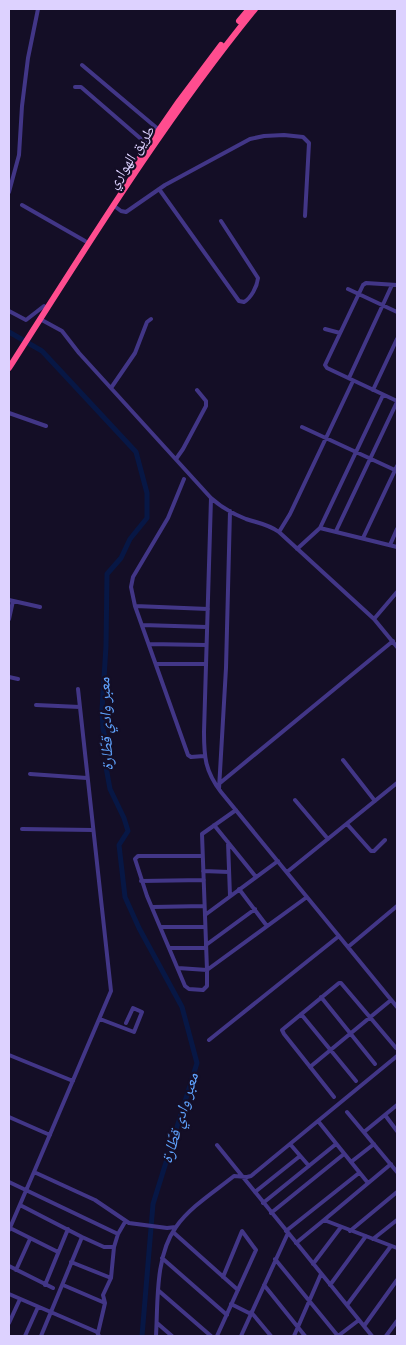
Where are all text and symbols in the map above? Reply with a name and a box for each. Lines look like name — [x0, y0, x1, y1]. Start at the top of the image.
street label: طريق الهواري — [103, 122, 161, 194]
water label: معبر وادي قطّارة — [94, 676, 120, 771]
water label: معبر وادي قطّارة — [157, 1070, 205, 1166]

